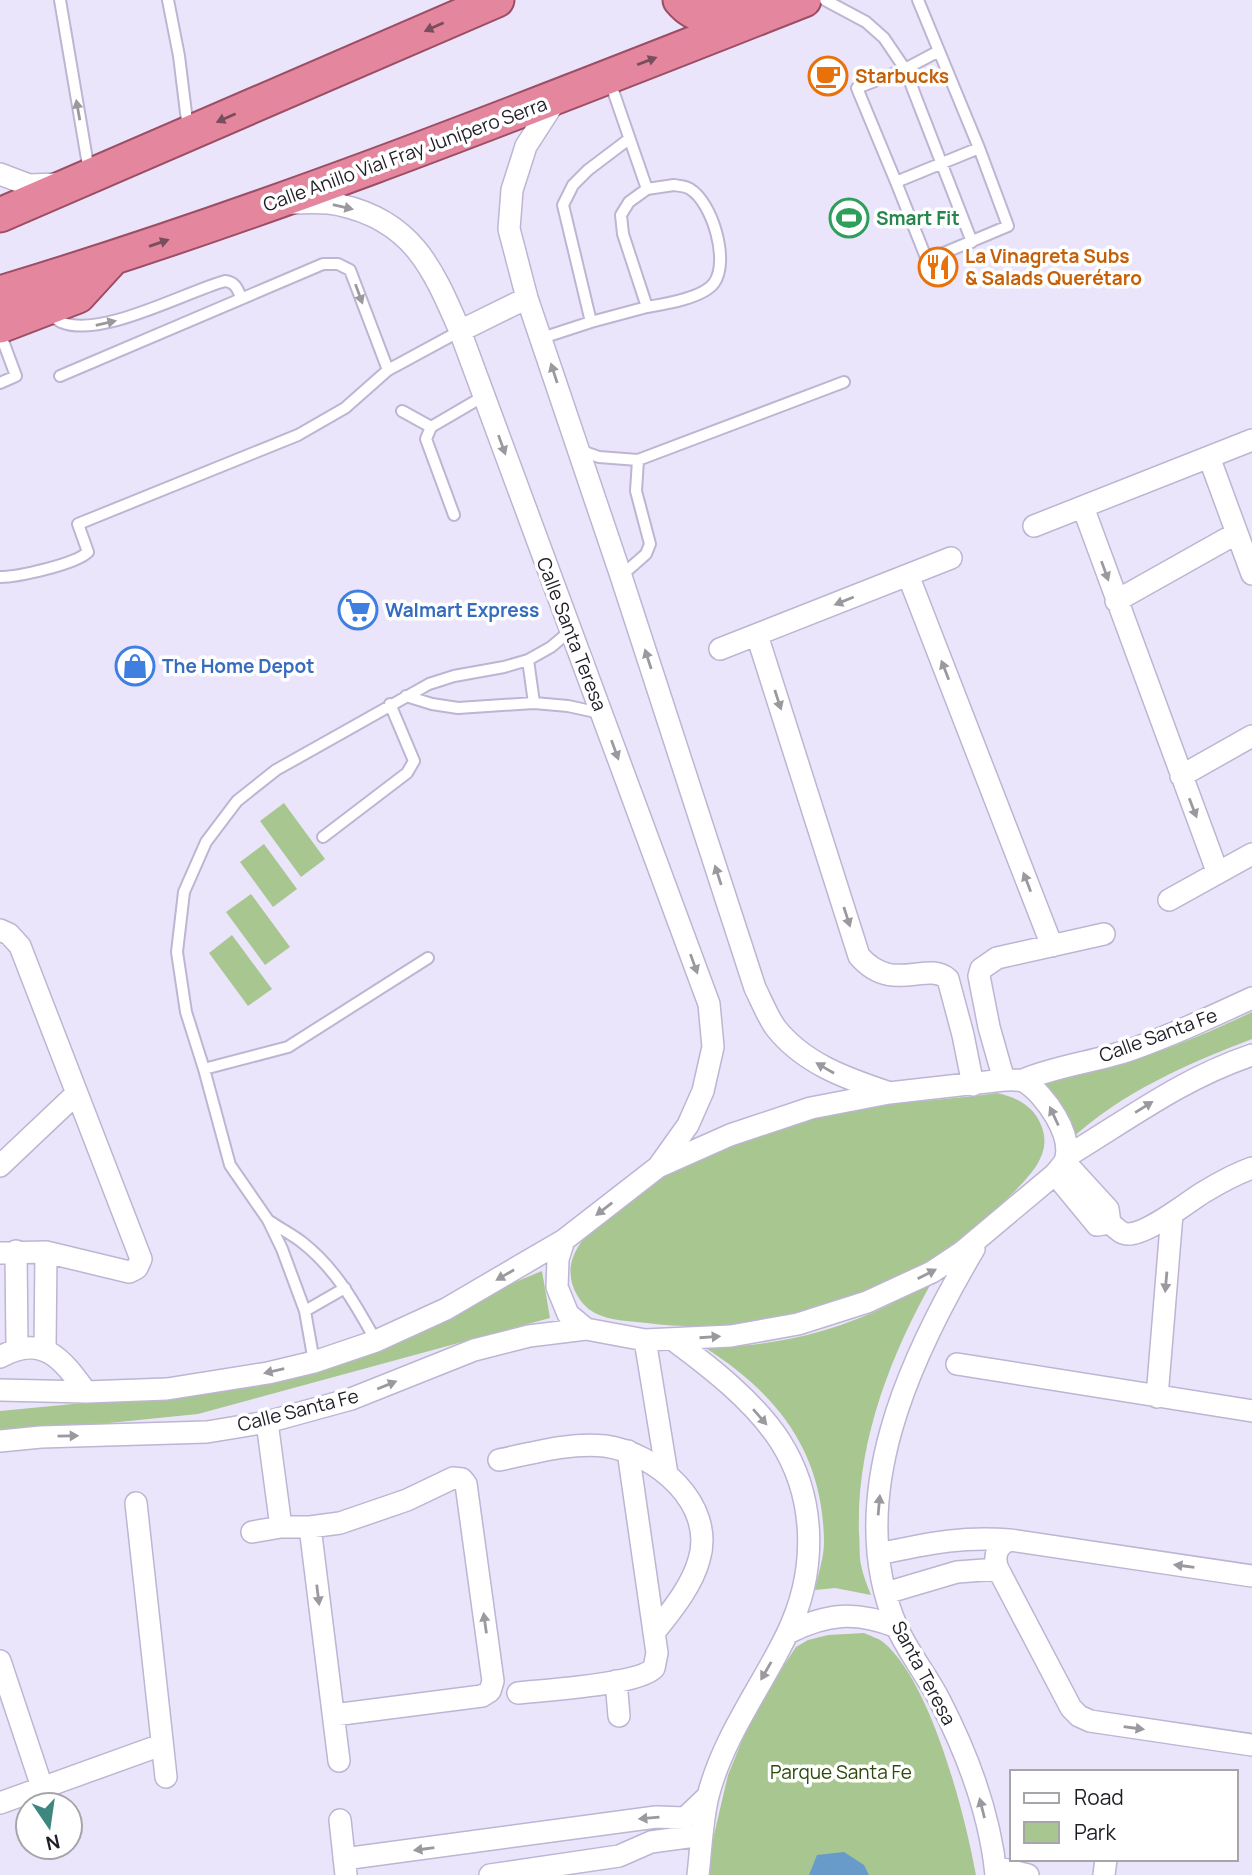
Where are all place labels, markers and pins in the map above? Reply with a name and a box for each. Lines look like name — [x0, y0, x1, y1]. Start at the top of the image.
cafe icon: Starbucks — [807, 55, 849, 97]
place label: Starbucks — [855, 63, 949, 89]
sports icon: Smart Fit — [828, 197, 870, 239]
place label: Smart Fit — [876, 205, 960, 231]
place label: La Vinagreta Subs & Salads Querétaro — [965, 243, 1142, 291]
restaurant icon: La Vinagreta Subs & Salads Querétaro — [917, 246, 959, 288]
supermarket icon: Walmart Express — [337, 589, 379, 631]
place label: Walmart Express — [385, 597, 539, 623]
shop icon: The Home Depot — [114, 645, 156, 687]
place label: The Home Depot — [162, 653, 314, 679]

